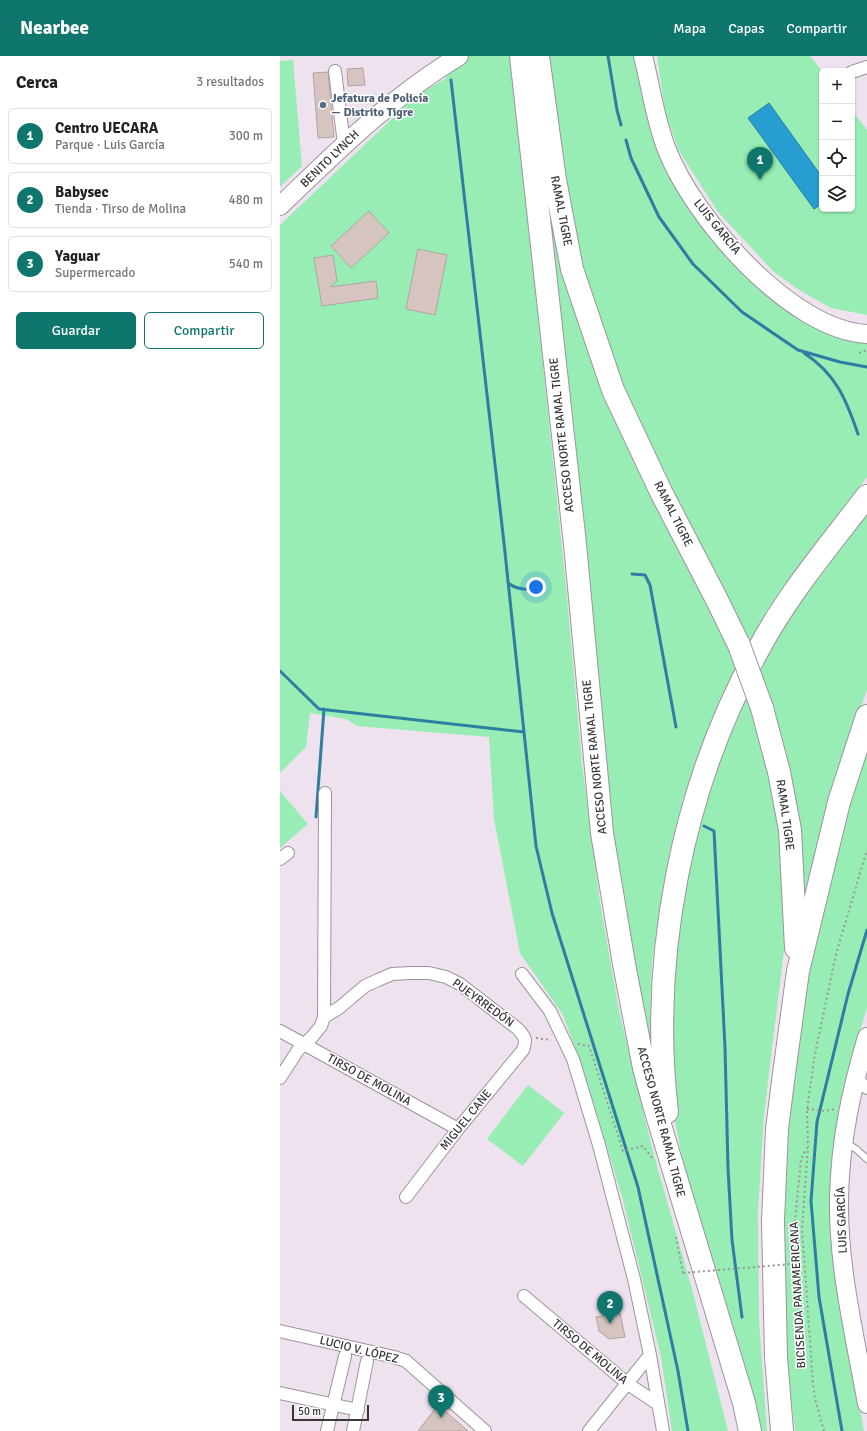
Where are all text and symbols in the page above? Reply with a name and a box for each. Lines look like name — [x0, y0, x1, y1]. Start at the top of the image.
text: Nearbee — [20, 16, 89, 40]
text: Mapa — [673, 20, 706, 37]
text: Capas — [728, 20, 764, 37]
text: Compartir — [786, 20, 847, 37]
map controls — [819, 68, 855, 212]
button: + — [819, 68, 855, 104]
text: Cerca — [16, 72, 58, 93]
text: 3 resultados — [196, 74, 264, 90]
place label: Jefatura de Policía — Distrito Tigre — [331, 91, 428, 120]
marker: Jefatura de Policía — Distrito Tigre — [318, 100, 328, 110]
button: − — [819, 104, 855, 140]
text: Centro UECARA — [55, 119, 158, 137]
street label: BENITO LYNCH — [297, 127, 363, 191]
text: 1 — [26, 128, 34, 144]
text: 300 m — [229, 128, 263, 144]
text: Parque · Luis García — [55, 137, 165, 153]
button: locate — [819, 140, 855, 176]
pin: 1 — [747, 147, 773, 180]
street label: RAMAL TIGRE — [547, 174, 575, 248]
button: layers — [819, 176, 855, 212]
text: Babysec — [55, 183, 109, 201]
text: 2 — [26, 192, 34, 208]
text: 480 m — [229, 192, 263, 208]
street label: LUIS GARCÍA — [690, 196, 744, 258]
text: Tienda · Tirso de Molina — [55, 201, 186, 217]
text: Yaguar — [55, 247, 100, 265]
text: 3 — [26, 256, 34, 272]
text: 540 m — [229, 256, 263, 272]
text: Supermercado — [55, 265, 135, 281]
button: Guardar — [16, 312, 136, 349]
button: Compartir — [144, 312, 264, 349]
street label: ACCESO NORTE RAMAL TIGRE — [546, 357, 578, 513]
street label: RAMAL TIGRE — [650, 479, 696, 549]
your location — [526, 577, 546, 597]
street label: ACCESO NORTE RAMAL TIGRE — [579, 679, 611, 835]
street label: RAMAL TIGRE — [773, 779, 797, 852]
street label: PUEYRREDÓN — [449, 976, 517, 1030]
street label: ACCESO NORTE RAMAL TIGRE — [634, 1045, 688, 1199]
street label: TIRSO DE MOLINA — [324, 1051, 414, 1110]
street label: MIGUEL CANE — [437, 1086, 495, 1153]
street label: LUIS GARCÍA — [833, 1186, 851, 1254]
street label: BICISENDA PANAMERICANA — [787, 1221, 809, 1369]
pin: 2 — [597, 1291, 623, 1324]
street label: TIRSO DE MOLINA — [549, 1316, 631, 1388]
street label: LUCIO V. LÓPEZ — [318, 1333, 400, 1367]
pin: 3 — [428, 1385, 454, 1418]
scale bar — [292, 1403, 369, 1422]
text: 50 m — [298, 1405, 321, 1418]

